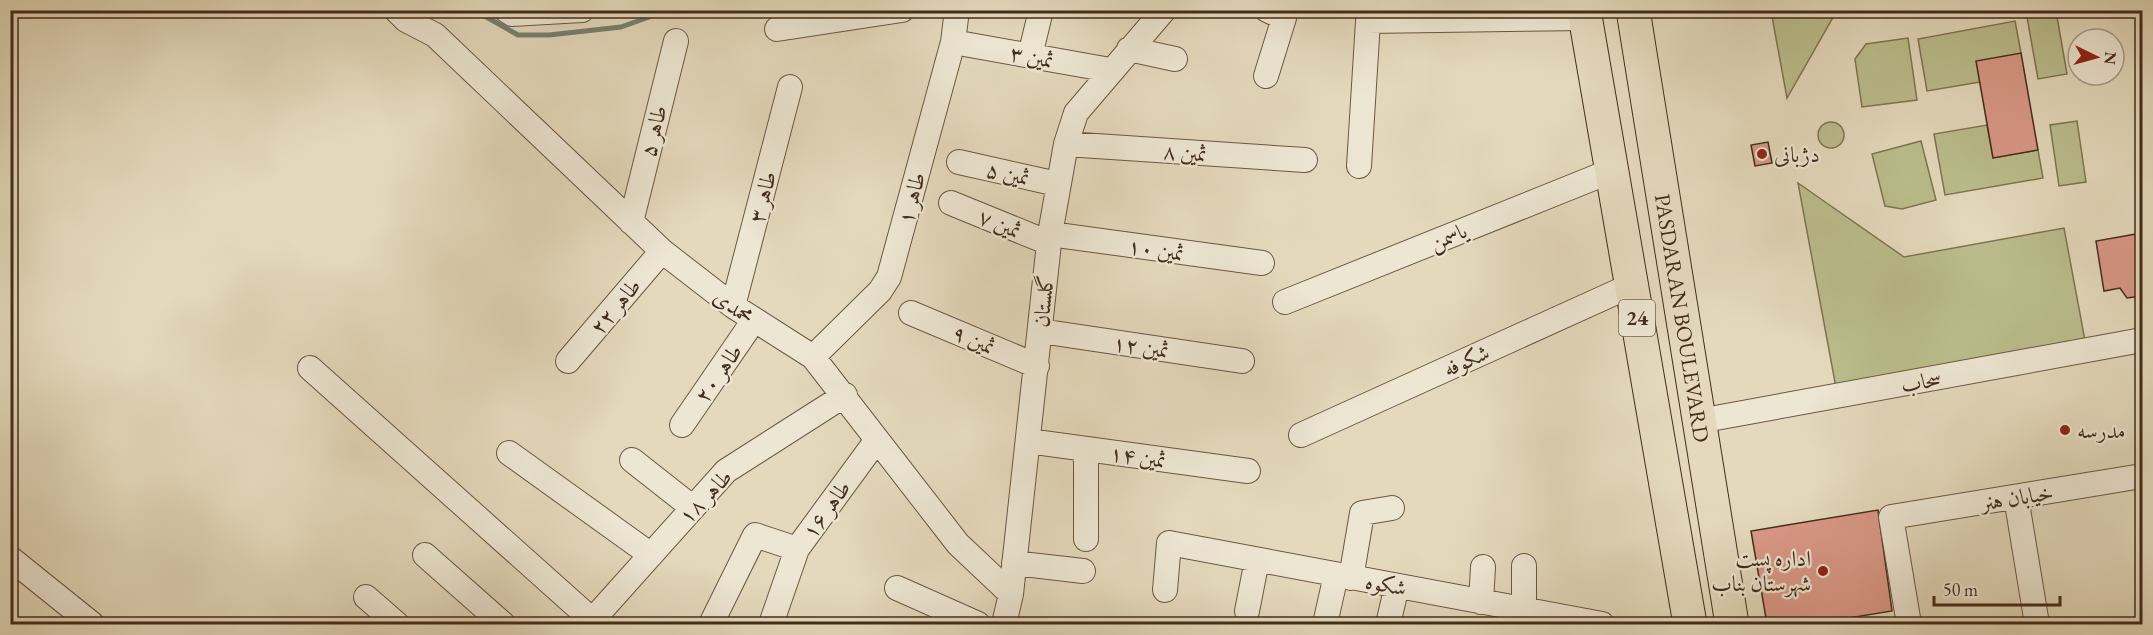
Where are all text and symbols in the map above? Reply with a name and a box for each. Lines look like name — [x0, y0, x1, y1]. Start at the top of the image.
north arrow — [2066, 27, 2126, 87]
street label: ثمین ۳ — [1008, 38, 1056, 75]
text: N — [2099, 51, 2121, 66]
street label: طاهر ۵ — [633, 102, 674, 160]
street label: ثمین ۸ — [1162, 137, 1208, 168]
place label: دژبانی — [1774, 140, 1820, 169]
marker: دژبانی — [1755, 147, 1769, 161]
street label: ثمین ۵ — [984, 155, 1032, 192]
street label: طاهر ۳ — [742, 168, 783, 226]
street label: طاهر ۱ — [891, 169, 932, 227]
street label: PASDARAN BOULEVARD — [1648, 192, 1716, 444]
street label: ثمین ۷ — [974, 202, 1025, 245]
street label: یاسمن — [1425, 215, 1473, 258]
street label: ثمین ۱۰ — [1126, 231, 1186, 268]
street label: طاهر ۲۲ — [583, 272, 647, 341]
street label: گلستان — [1026, 273, 1061, 329]
street label: محمدی — [708, 282, 760, 331]
road number: 24 — [1619, 300, 1655, 336]
street label: ثمین ۹ — [948, 318, 1000, 361]
street label: ثمین ۱۲ — [1111, 328, 1171, 365]
street label: شکوفه — [1438, 337, 1494, 383]
street label: طاهر ۲۰ — [688, 338, 749, 408]
street label: سحاب — [1898, 364, 1944, 399]
place label: مدرسه — [2077, 416, 2126, 445]
marker: مدرسه — [2058, 423, 2072, 437]
street label: ثمین ۱۴ — [1108, 438, 1168, 475]
street label: طاهر ۱۸ — [672, 463, 738, 530]
street label: طاهر ۱۶ — [796, 474, 857, 544]
street label: خیابان هنر — [1977, 477, 2055, 518]
place label: اداره پست شهرستان بناب — [1711, 544, 1811, 598]
marker: اداره پست شهرستان بناب — [1816, 564, 1830, 578]
street label: شکوه — [1363, 566, 1409, 603]
scale bar — [1934, 569, 2060, 607]
text: 50 m — [1943, 578, 1978, 601]

